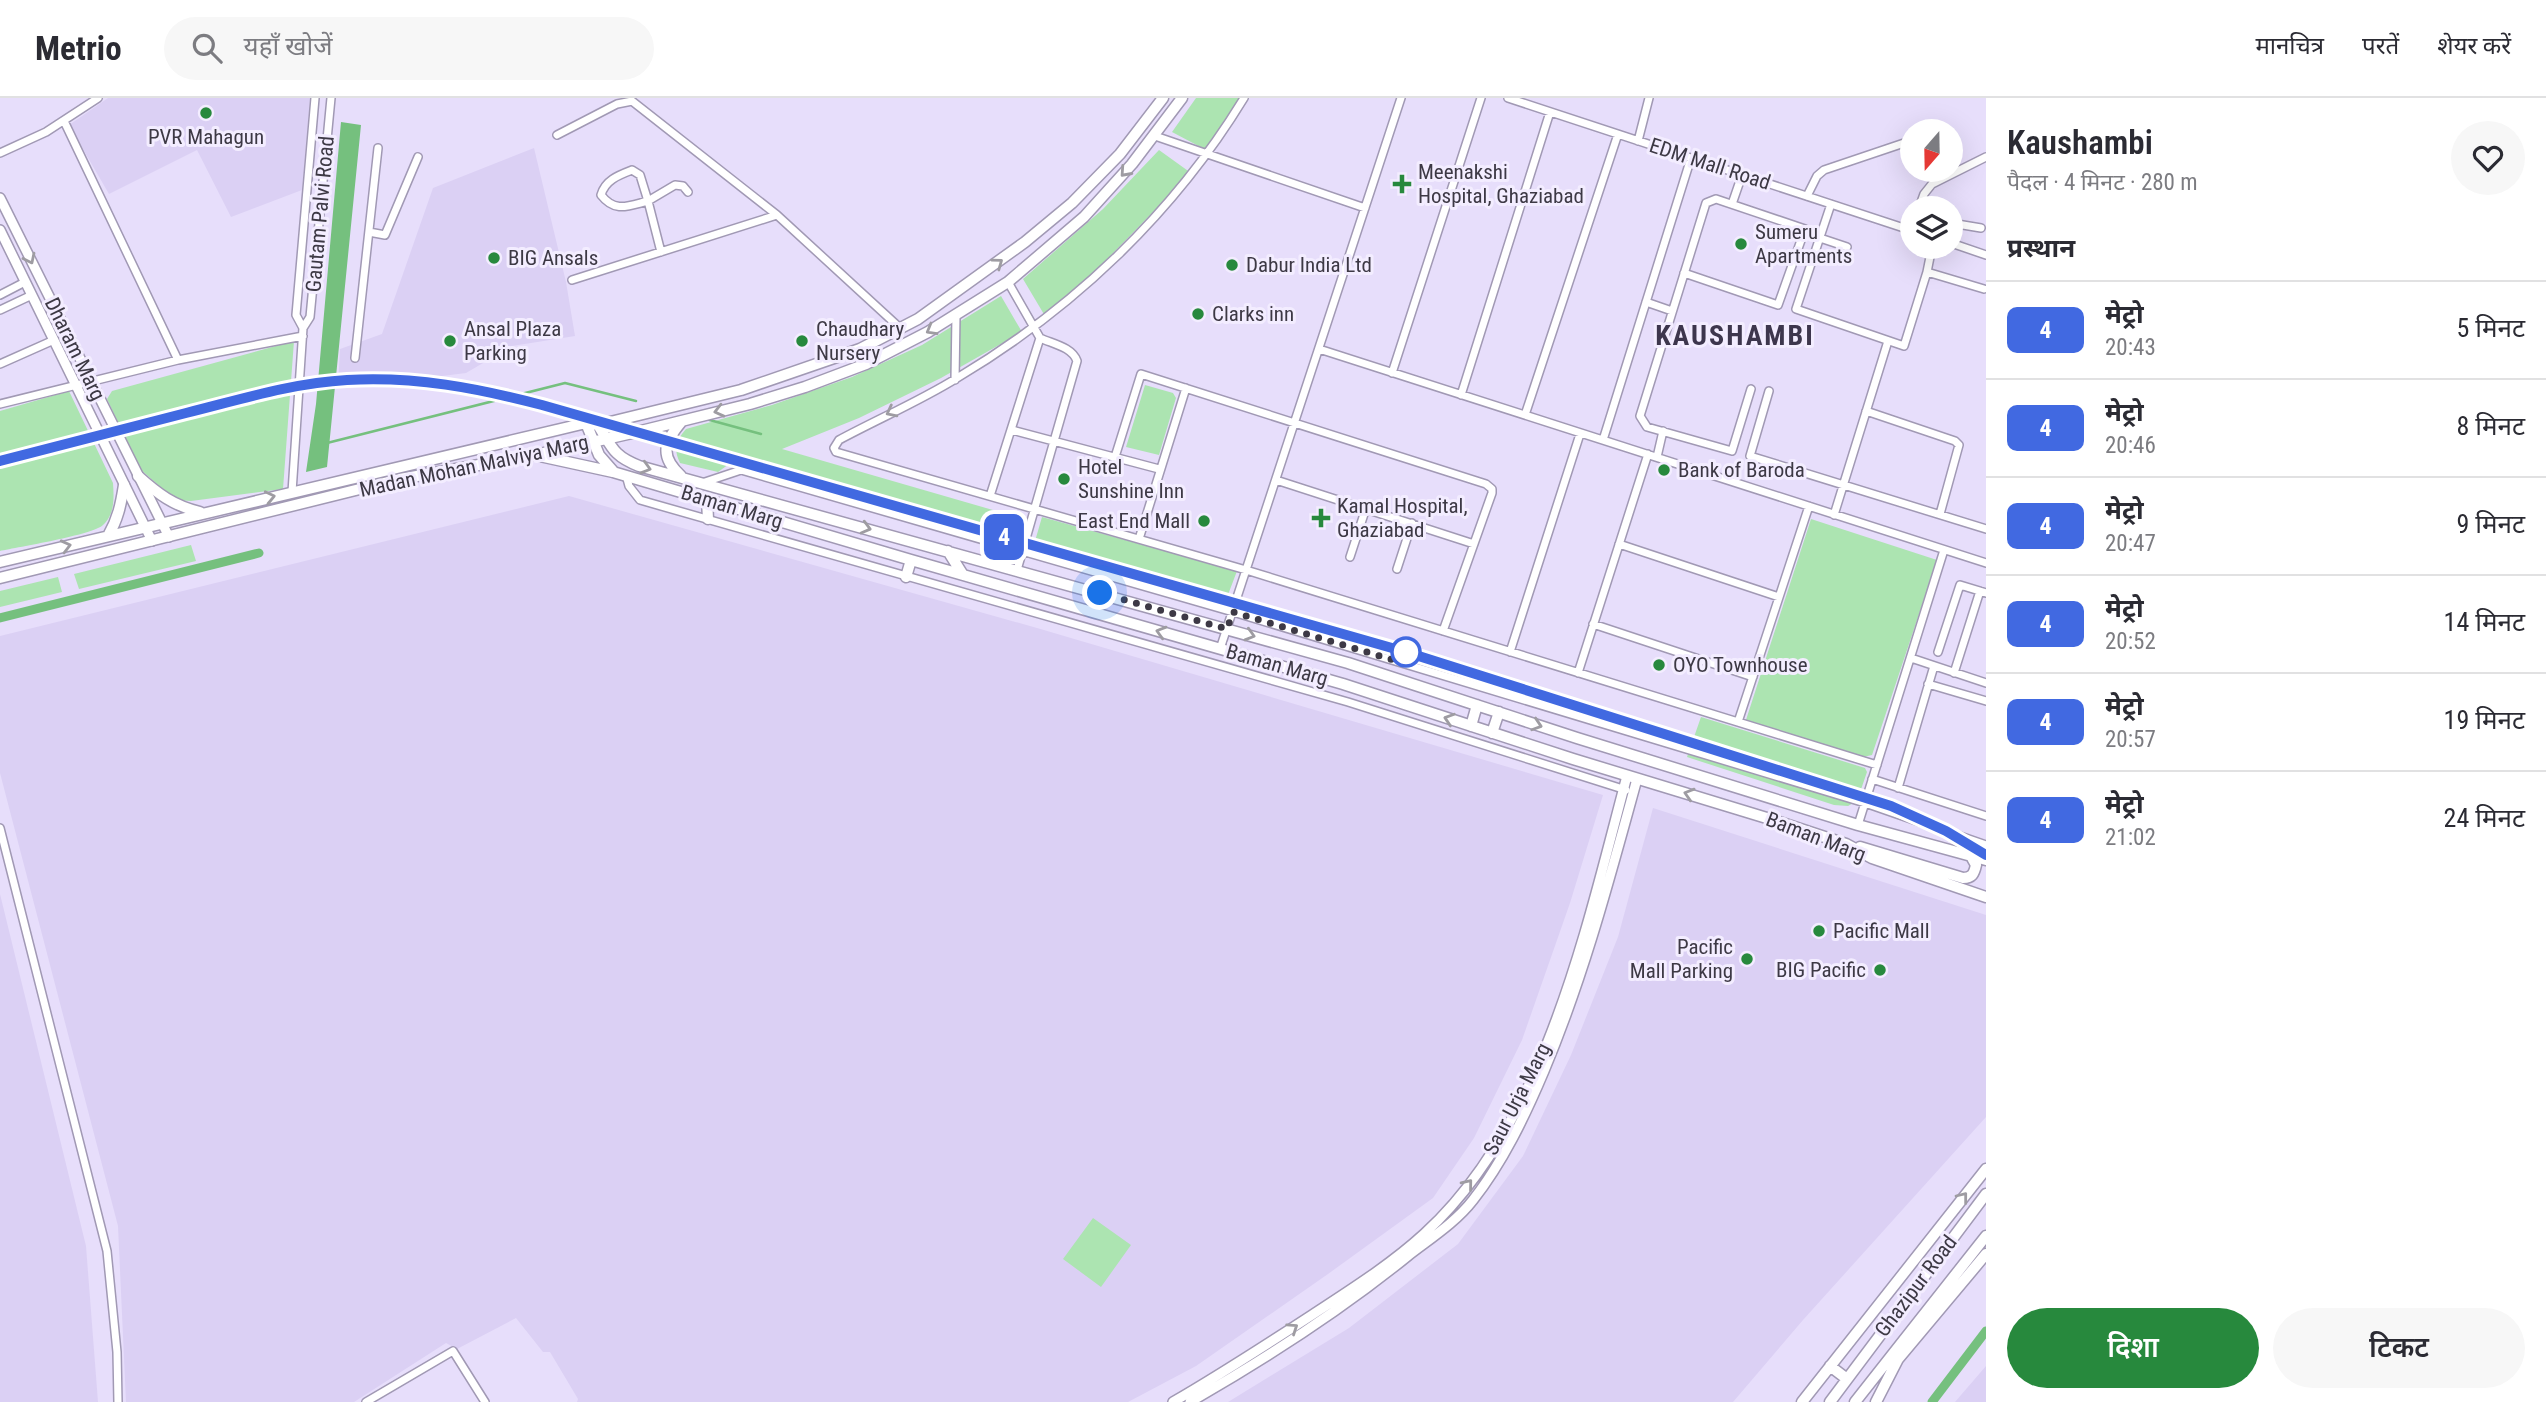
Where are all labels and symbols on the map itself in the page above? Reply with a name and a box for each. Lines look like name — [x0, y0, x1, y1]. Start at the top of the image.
marker: PVR Mahagun — [198, 105, 214, 121]
north arrow — [1900, 119, 1964, 182]
place label: PVR Mahagun — [148, 125, 264, 149]
street label: EDM Mall Road — [1647, 133, 1773, 195]
street label: Gautam Palvi Road — [301, 135, 339, 293]
place label: Meenakshi Hospital, Ghaziabad — [1418, 160, 1584, 208]
one-way arrow — [1121, 163, 1133, 176]
marker: Meenakshi Hospital, Ghaziabad — [1392, 174, 1412, 194]
place label: Sumeru Apartments — [1755, 220, 1852, 268]
marker: Sumeru Apartments — [1733, 236, 1749, 252]
place label: BIG Ansals — [508, 246, 598, 270]
marker: BIG Ansals — [486, 250, 502, 266]
one-way arrow — [22, 252, 36, 264]
place label: Dabur India Ltd — [1246, 253, 1372, 277]
marker: Dabur India Ltd — [1224, 257, 1240, 273]
one-way arrow — [990, 259, 1003, 271]
street label: Dharam Marg — [40, 294, 110, 404]
place label: Clarks inn — [1212, 302, 1294, 326]
marker: Clarks inn — [1190, 306, 1206, 322]
place label: Ansal Plaza Parking — [464, 317, 561, 365]
place label: Chaudhary Nursery — [816, 317, 904, 365]
district label: KAUSHAMBI — [1655, 319, 1815, 352]
one-way arrow — [925, 322, 938, 335]
marker: Ansal Plaza Parking — [442, 333, 458, 349]
marker: Chaudhary Nursery — [794, 333, 810, 349]
one-way arrow — [714, 403, 726, 417]
one-way arrow — [886, 404, 899, 418]
street label: Madan Mohan Malviya Marg — [357, 430, 591, 502]
place label: Hotel Sunshine Inn — [1078, 455, 1184, 503]
place label: Bank of Baroda — [1678, 458, 1805, 482]
one-way arrow — [640, 459, 652, 474]
marker: Bank of Baroda — [1656, 462, 1672, 478]
marker: Hotel Sunshine Inn — [1056, 471, 1072, 487]
street label: Baman Marg — [678, 480, 786, 534]
one-way arrow — [264, 491, 276, 505]
place label: Kamal Hospital, Ghaziabad — [1337, 494, 1468, 542]
marker: Kamal Hospital, Ghaziabad — [1311, 508, 1331, 528]
place label: East End Mall — [1077, 509, 1190, 533]
marker: East End Mall — [1196, 513, 1212, 529]
line badge: 4 — [981, 514, 1027, 560]
one-way arrow — [859, 520, 871, 535]
one-way arrow — [60, 540, 72, 554]
your location — [1082, 575, 1117, 610]
one-way arrow — [1155, 625, 1167, 640]
one-way arrow — [1244, 627, 1256, 641]
unlabelled marker — [1391, 637, 1421, 667]
street label: Baman Marg — [1223, 639, 1331, 691]
place label: OYO Townhouse — [1673, 653, 1808, 677]
marker: OYO Townhouse — [1651, 657, 1667, 673]
one-way arrow — [1443, 712, 1455, 727]
one-way arrow — [1531, 717, 1543, 731]
one-way arrow — [1683, 788, 1695, 803]
street label: Baman Marg — [1763, 807, 1869, 867]
place label: Pacific Mall — [1833, 919, 1929, 943]
marker: Pacific Mall — [1811, 923, 1827, 939]
place label: Pacific Mall Parking — [1630, 935, 1733, 983]
marker: Pacific Mall Parking — [1739, 951, 1755, 967]
place label: BIG Pacific — [1776, 958, 1866, 982]
marker: BIG Pacific — [1872, 962, 1888, 978]
street label: Saur Urja Marg — [1478, 1039, 1556, 1159]
one-way arrow — [1459, 1180, 1472, 1192]
one-way arrow — [1955, 1193, 1968, 1205]
street label: Ghazipur Road — [1870, 1231, 1962, 1341]
one-way arrow — [1285, 1323, 1298, 1336]

